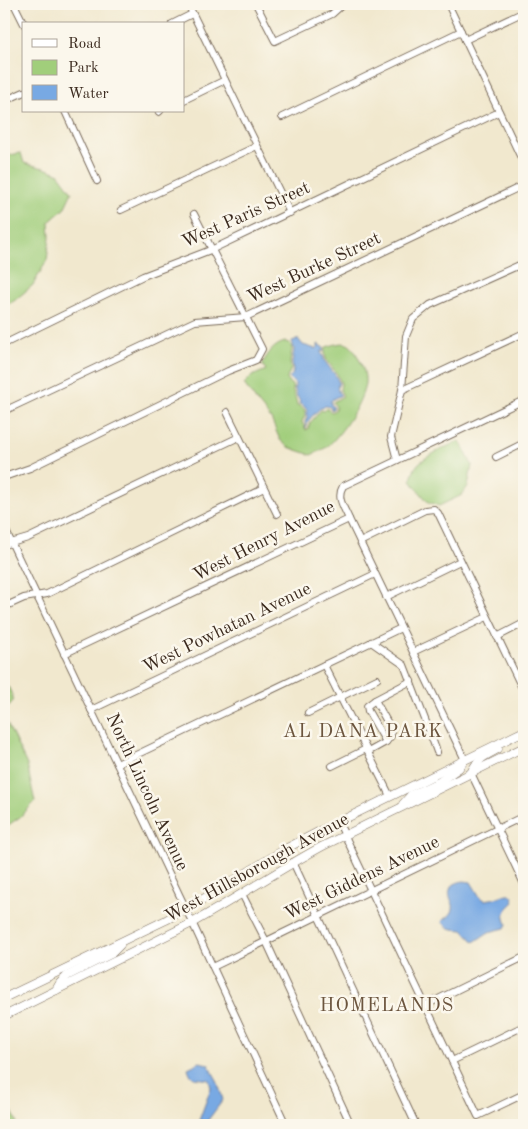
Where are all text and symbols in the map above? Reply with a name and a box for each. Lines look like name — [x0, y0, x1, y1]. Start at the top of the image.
legend — [22, 22, 185, 112]
text: Road — [68, 37, 102, 52]
text: Park — [68, 61, 99, 76]
text: Water — [68, 87, 109, 102]
street label: West Paris Street — [179, 179, 313, 251]
street label: West Burke Street — [245, 229, 383, 307]
street label: West Henry Avenue — [190, 498, 338, 584]
street label: West Powhatan Avenue — [140, 579, 314, 677]
street label: North Lincoln Avenue — [103, 710, 191, 874]
district label: AL DANA PARK — [283, 723, 443, 742]
street label: West Hillsborough Avenue — [162, 810, 352, 926]
street label: West Giddens Avenue — [282, 833, 442, 923]
district label: HOMELANDS — [320, 997, 454, 1016]

